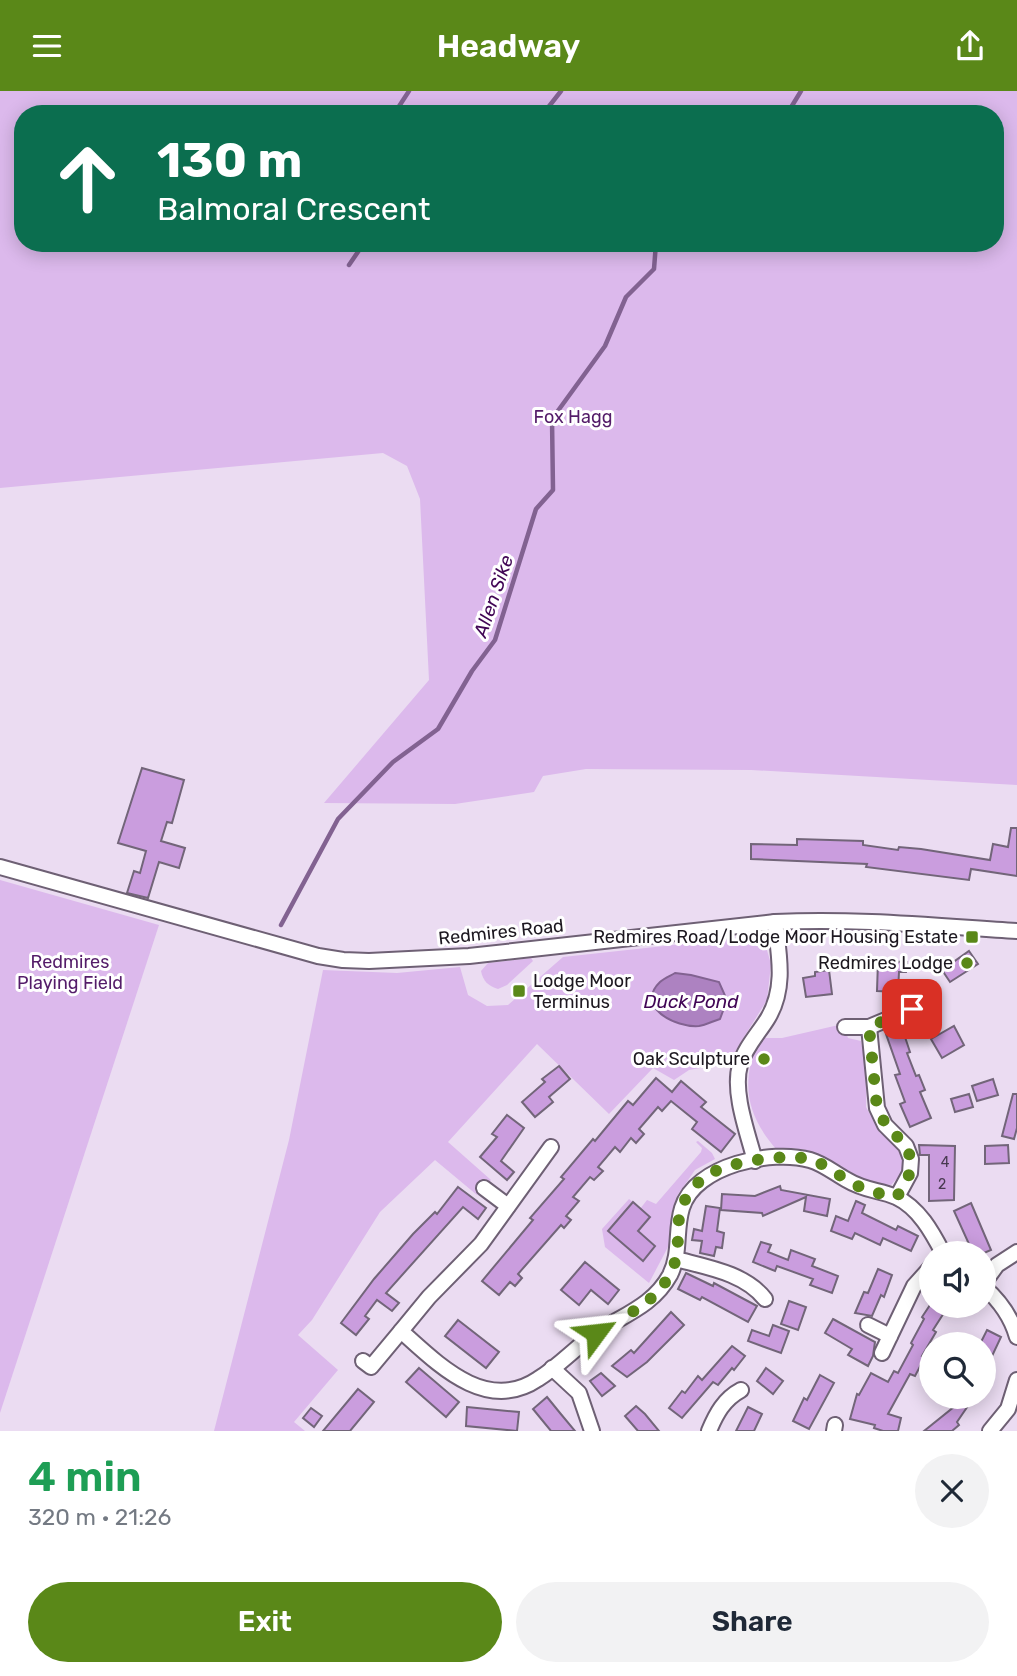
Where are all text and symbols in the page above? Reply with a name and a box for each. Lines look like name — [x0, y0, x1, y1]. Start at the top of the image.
icon: menu — [28, 27, 66, 65]
text: Headway — [437, 27, 580, 65]
icon: share — [951, 27, 989, 65]
text: 130 m — [157, 131, 302, 189]
icon: ahead — [42, 133, 133, 224]
text: Balmoral Crescent — [157, 190, 430, 228]
park label: Fox Hagg — [534, 406, 612, 428]
water label: Allen Sike — [468, 552, 518, 641]
street label: Redmires Road — [437, 914, 565, 950]
place label: Redmires Road/Lodge Moor Housing Estate — [593, 926, 958, 948]
marker: Redmires Road/Lodge Moor Housing Estate — [964, 929, 980, 945]
park label: Redmires Playing Field — [17, 951, 123, 994]
place label: Redmires Lodge — [818, 952, 953, 974]
marker: Redmires Lodge — [959, 955, 975, 971]
place label: Lodge Moor Terminus — [533, 970, 631, 1013]
pin — [882, 979, 942, 1039]
marker: Lodge Moor Terminus — [511, 983, 527, 999]
water label: Duck Pond — [643, 990, 739, 1013]
icon: arrive — [893, 990, 931, 1028]
place label: Oak Sculpture — [633, 1048, 750, 1070]
marker: Oak Sculpture — [756, 1051, 772, 1067]
house number: 4 — [941, 1154, 950, 1171]
house number: 2 — [938, 1176, 946, 1193]
map controls — [919, 1241, 996, 1409]
button: sound — [919, 1241, 996, 1318]
position arrow — [559, 1296, 633, 1370]
button: search — [919, 1332, 996, 1409]
text: 4 min — [28, 1452, 142, 1502]
button: close — [915, 1454, 989, 1528]
text: 320 m · 21:26 — [28, 1503, 171, 1531]
button: Exit — [28, 1582, 502, 1662]
button: Share — [516, 1582, 989, 1662]

